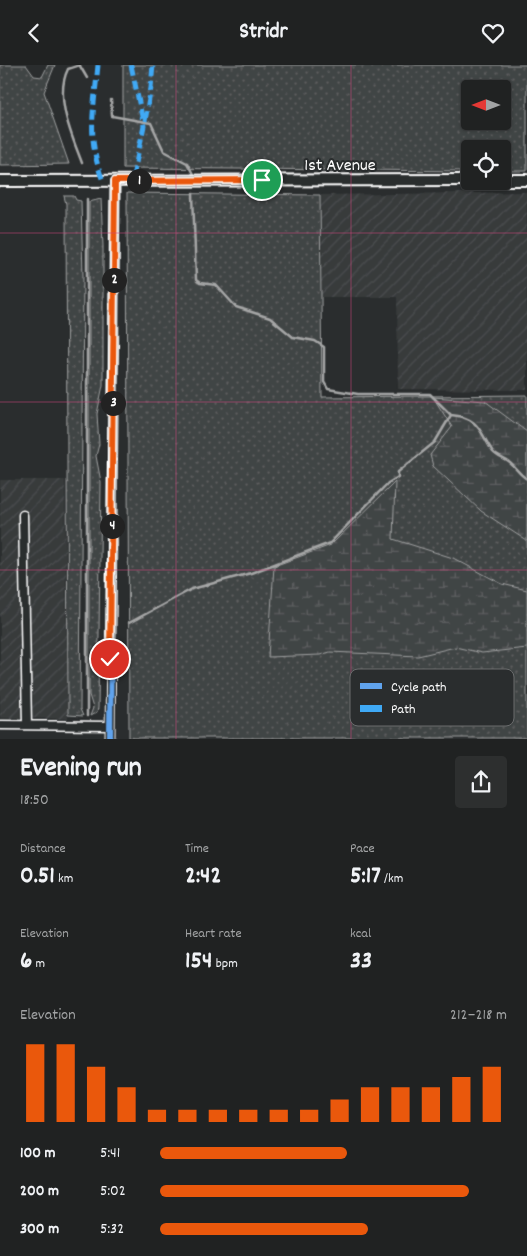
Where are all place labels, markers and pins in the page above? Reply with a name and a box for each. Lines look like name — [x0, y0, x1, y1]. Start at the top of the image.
pin — [241, 159, 283, 201]
pin: 1 — [126, 169, 152, 193]
pin: 2 — [102, 267, 126, 293]
pin: 3 — [100, 391, 126, 415]
pin: 4 — [100, 513, 124, 539]
pin — [89, 638, 131, 680]

